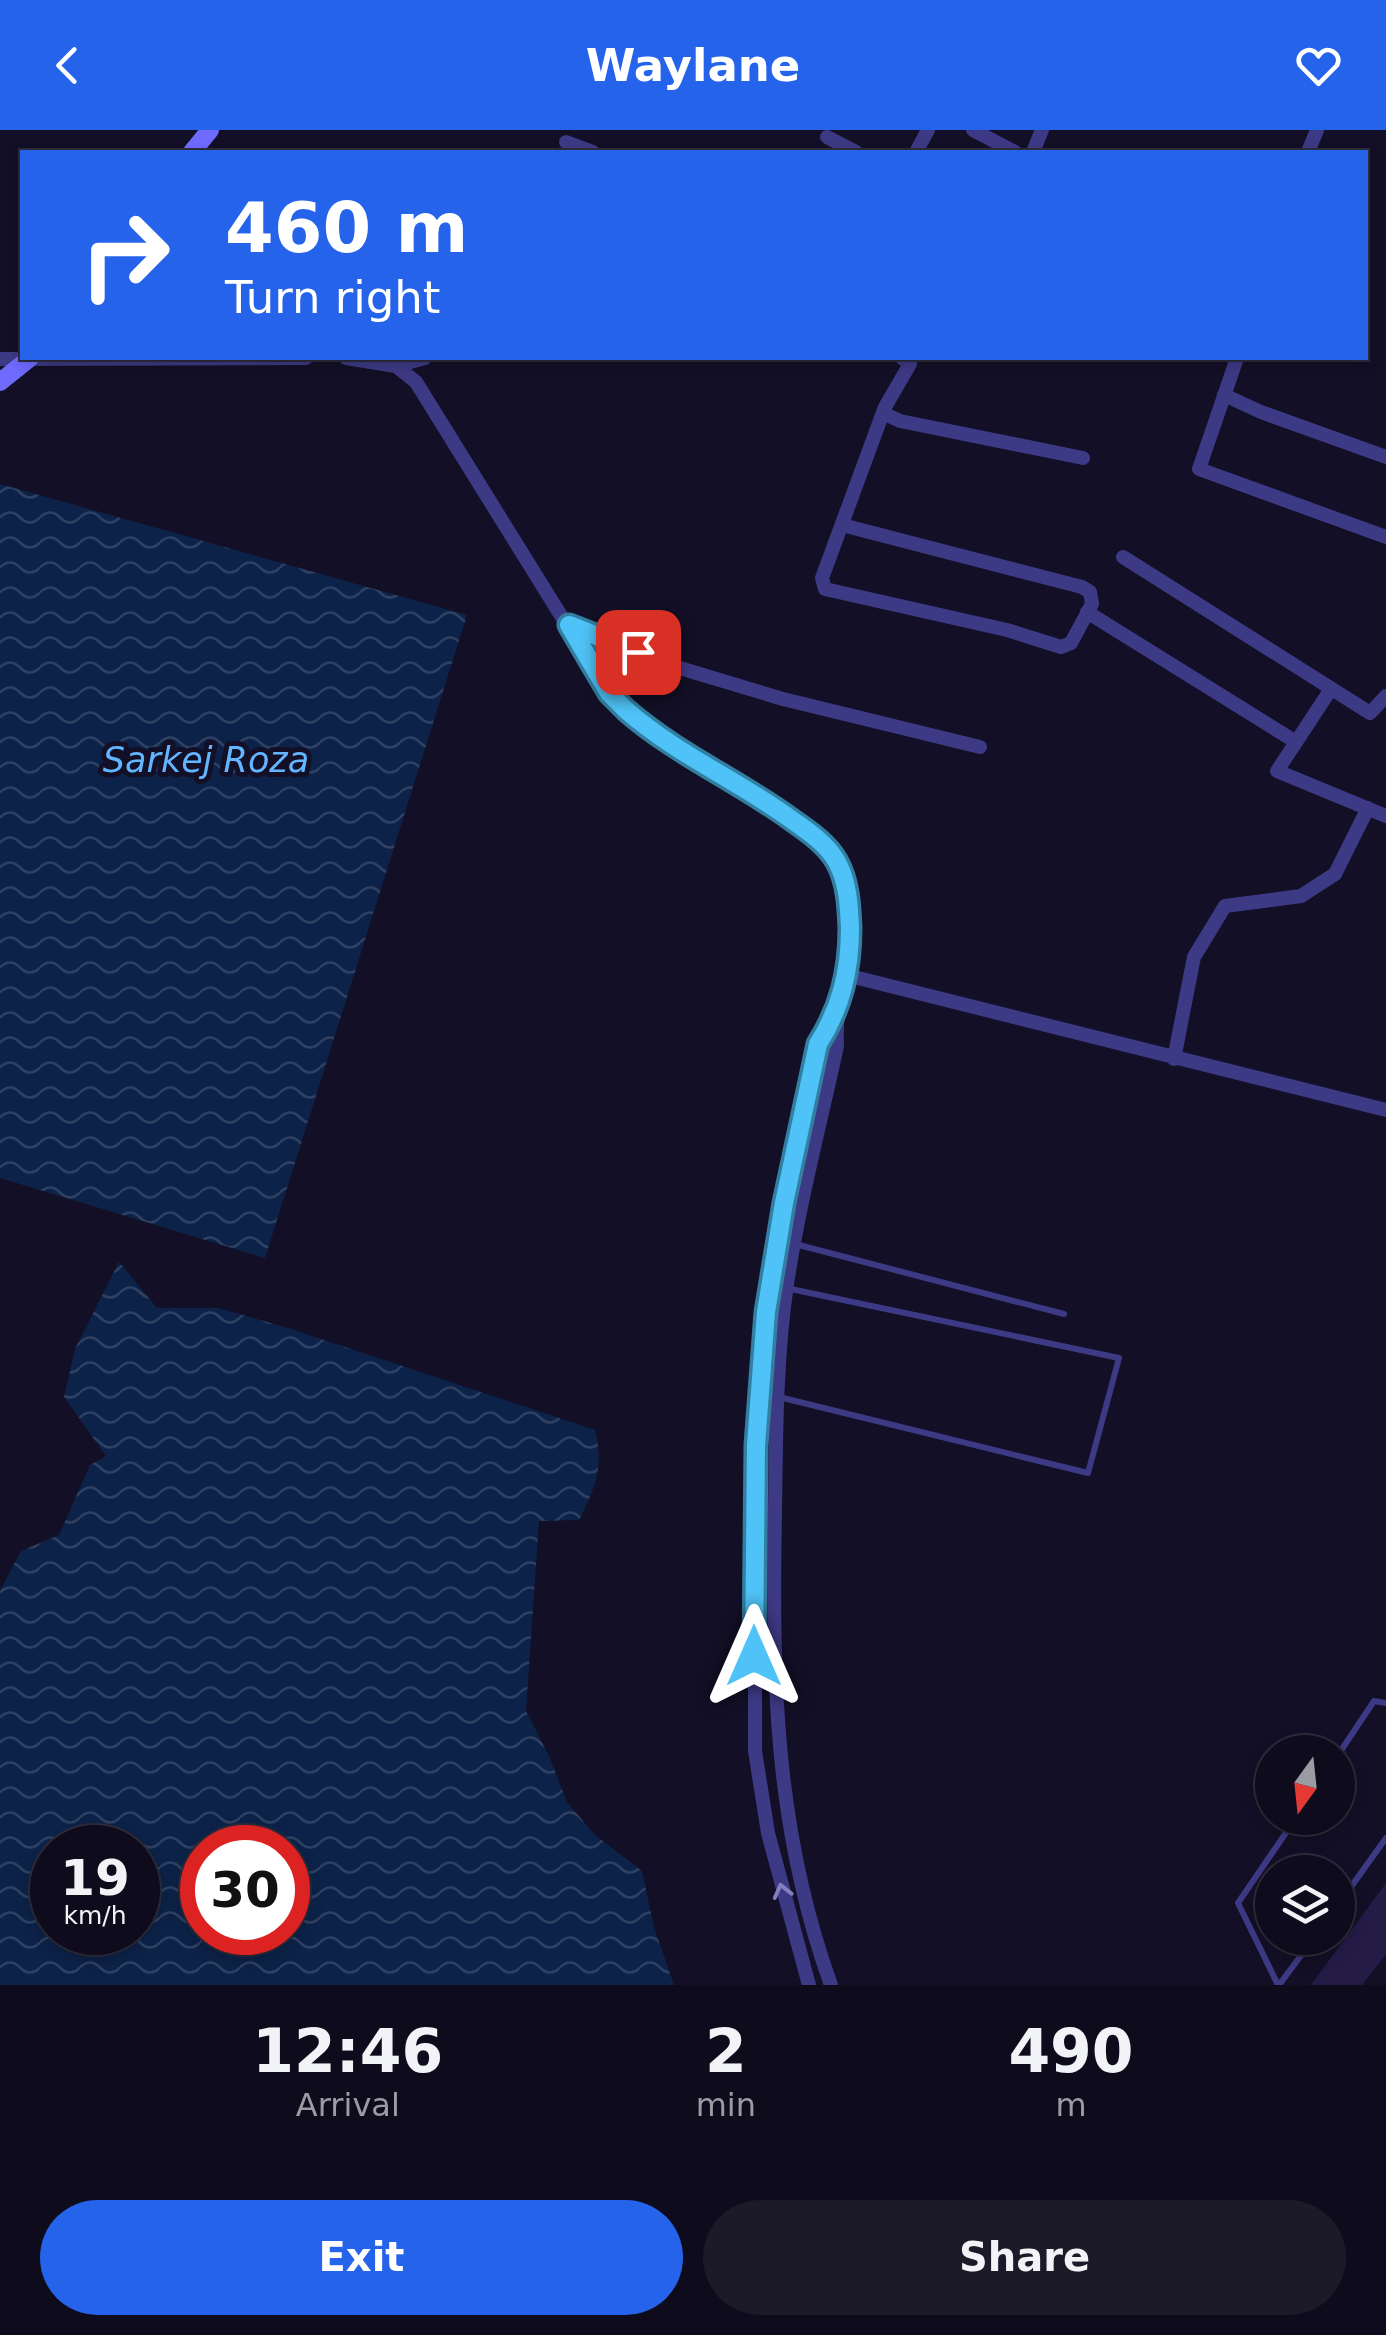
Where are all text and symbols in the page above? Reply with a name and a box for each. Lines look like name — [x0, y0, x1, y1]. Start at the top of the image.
icon: back — [40, 38, 95, 93]
icon: heart — [1291, 38, 1346, 93]
text: Waylane — [586, 39, 800, 92]
text: 460 m — [225, 187, 468, 269]
icon: right — [60, 190, 190, 320]
text: Turn right — [225, 271, 440, 324]
pin — [596, 610, 681, 695]
icon: arrive — [611, 625, 666, 680]
water label: Sarkej Roza — [103, 740, 309, 780]
position arrow — [702, 1604, 806, 1708]
north arrow — [1255, 1735, 1355, 1835]
map controls — [1255, 1735, 1355, 1955]
speed limit sign: 30 — [180, 1825, 310, 1955]
text: 19 — [60, 1849, 130, 1907]
button: layers — [1255, 1855, 1355, 1955]
one-way arrow — [773, 1883, 794, 1900]
text: km/h — [63, 1901, 127, 1930]
text: 12:46 — [252, 2016, 443, 2086]
text: 2 — [705, 2016, 747, 2086]
text: 490 — [1008, 2016, 1134, 2086]
text: Arrival — [296, 2086, 400, 2124]
text: min — [696, 2086, 756, 2124]
text: m — [1055, 2086, 1087, 2124]
button: Exit — [40, 2200, 683, 2315]
button: Share — [703, 2200, 1346, 2315]

